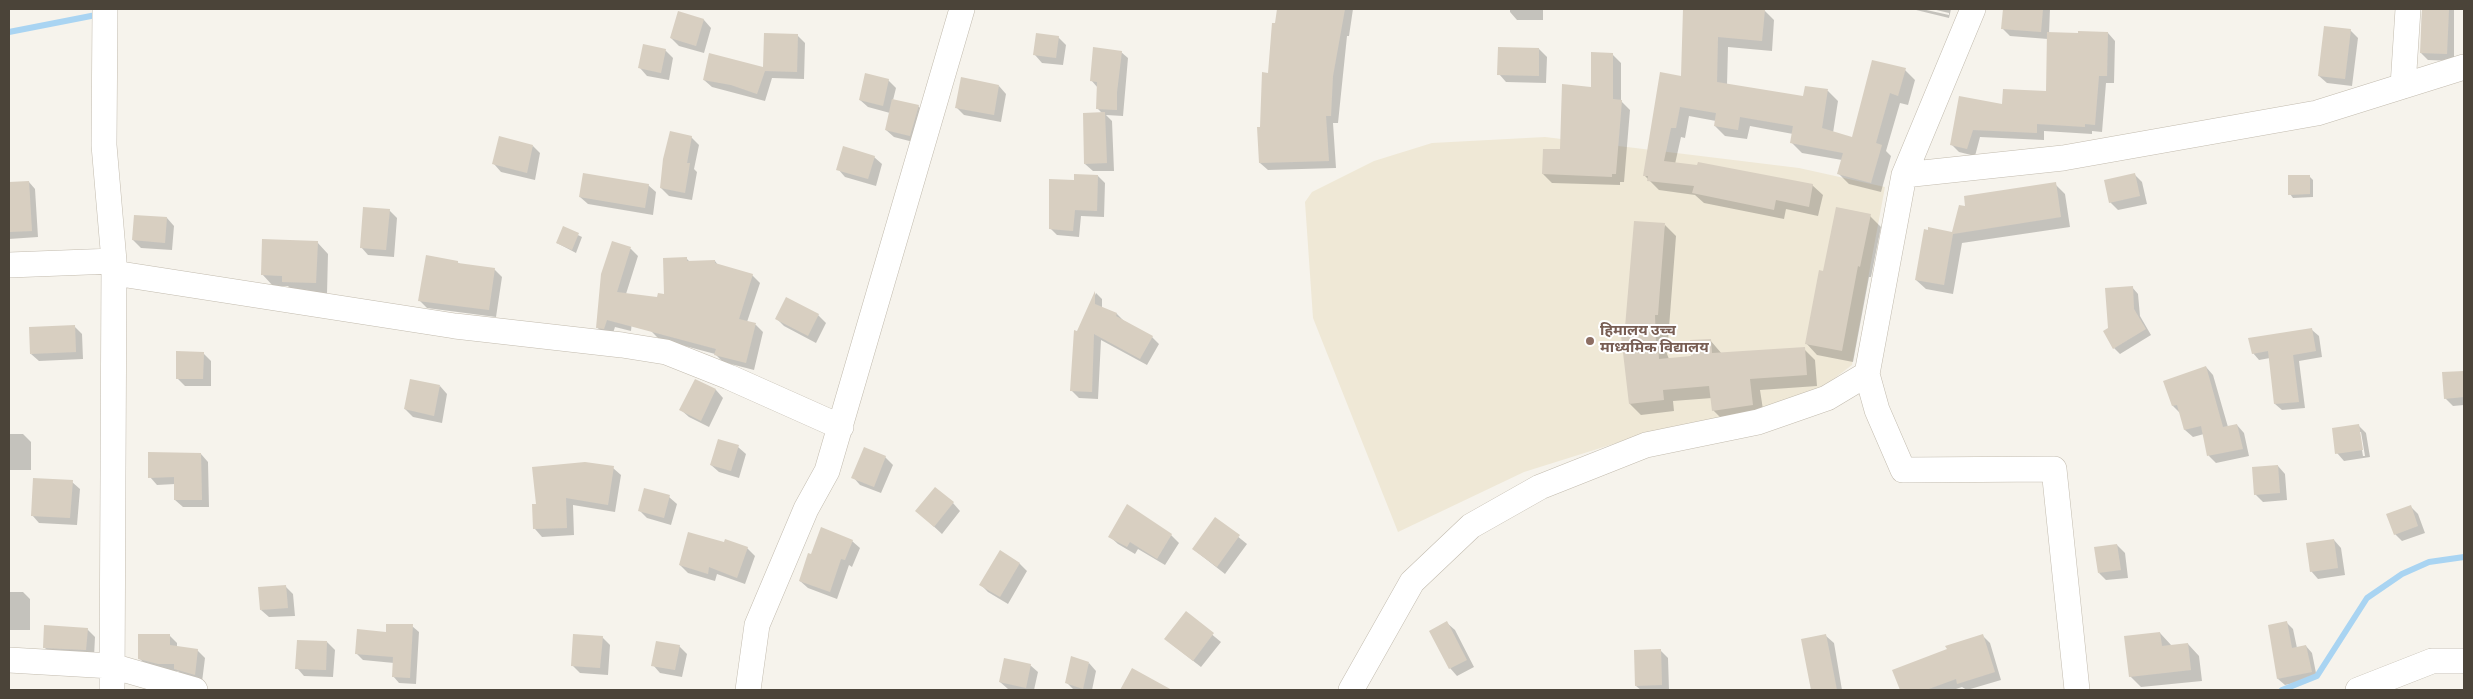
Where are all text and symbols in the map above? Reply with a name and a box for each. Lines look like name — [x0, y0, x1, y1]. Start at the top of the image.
place label: हिमालय उच्च माध्यमिक विद्यालय — [1600, 323, 1709, 358]
marker: हिमालय उच्च माध्यमिक विद्यालय — [1584, 335, 1596, 347]

